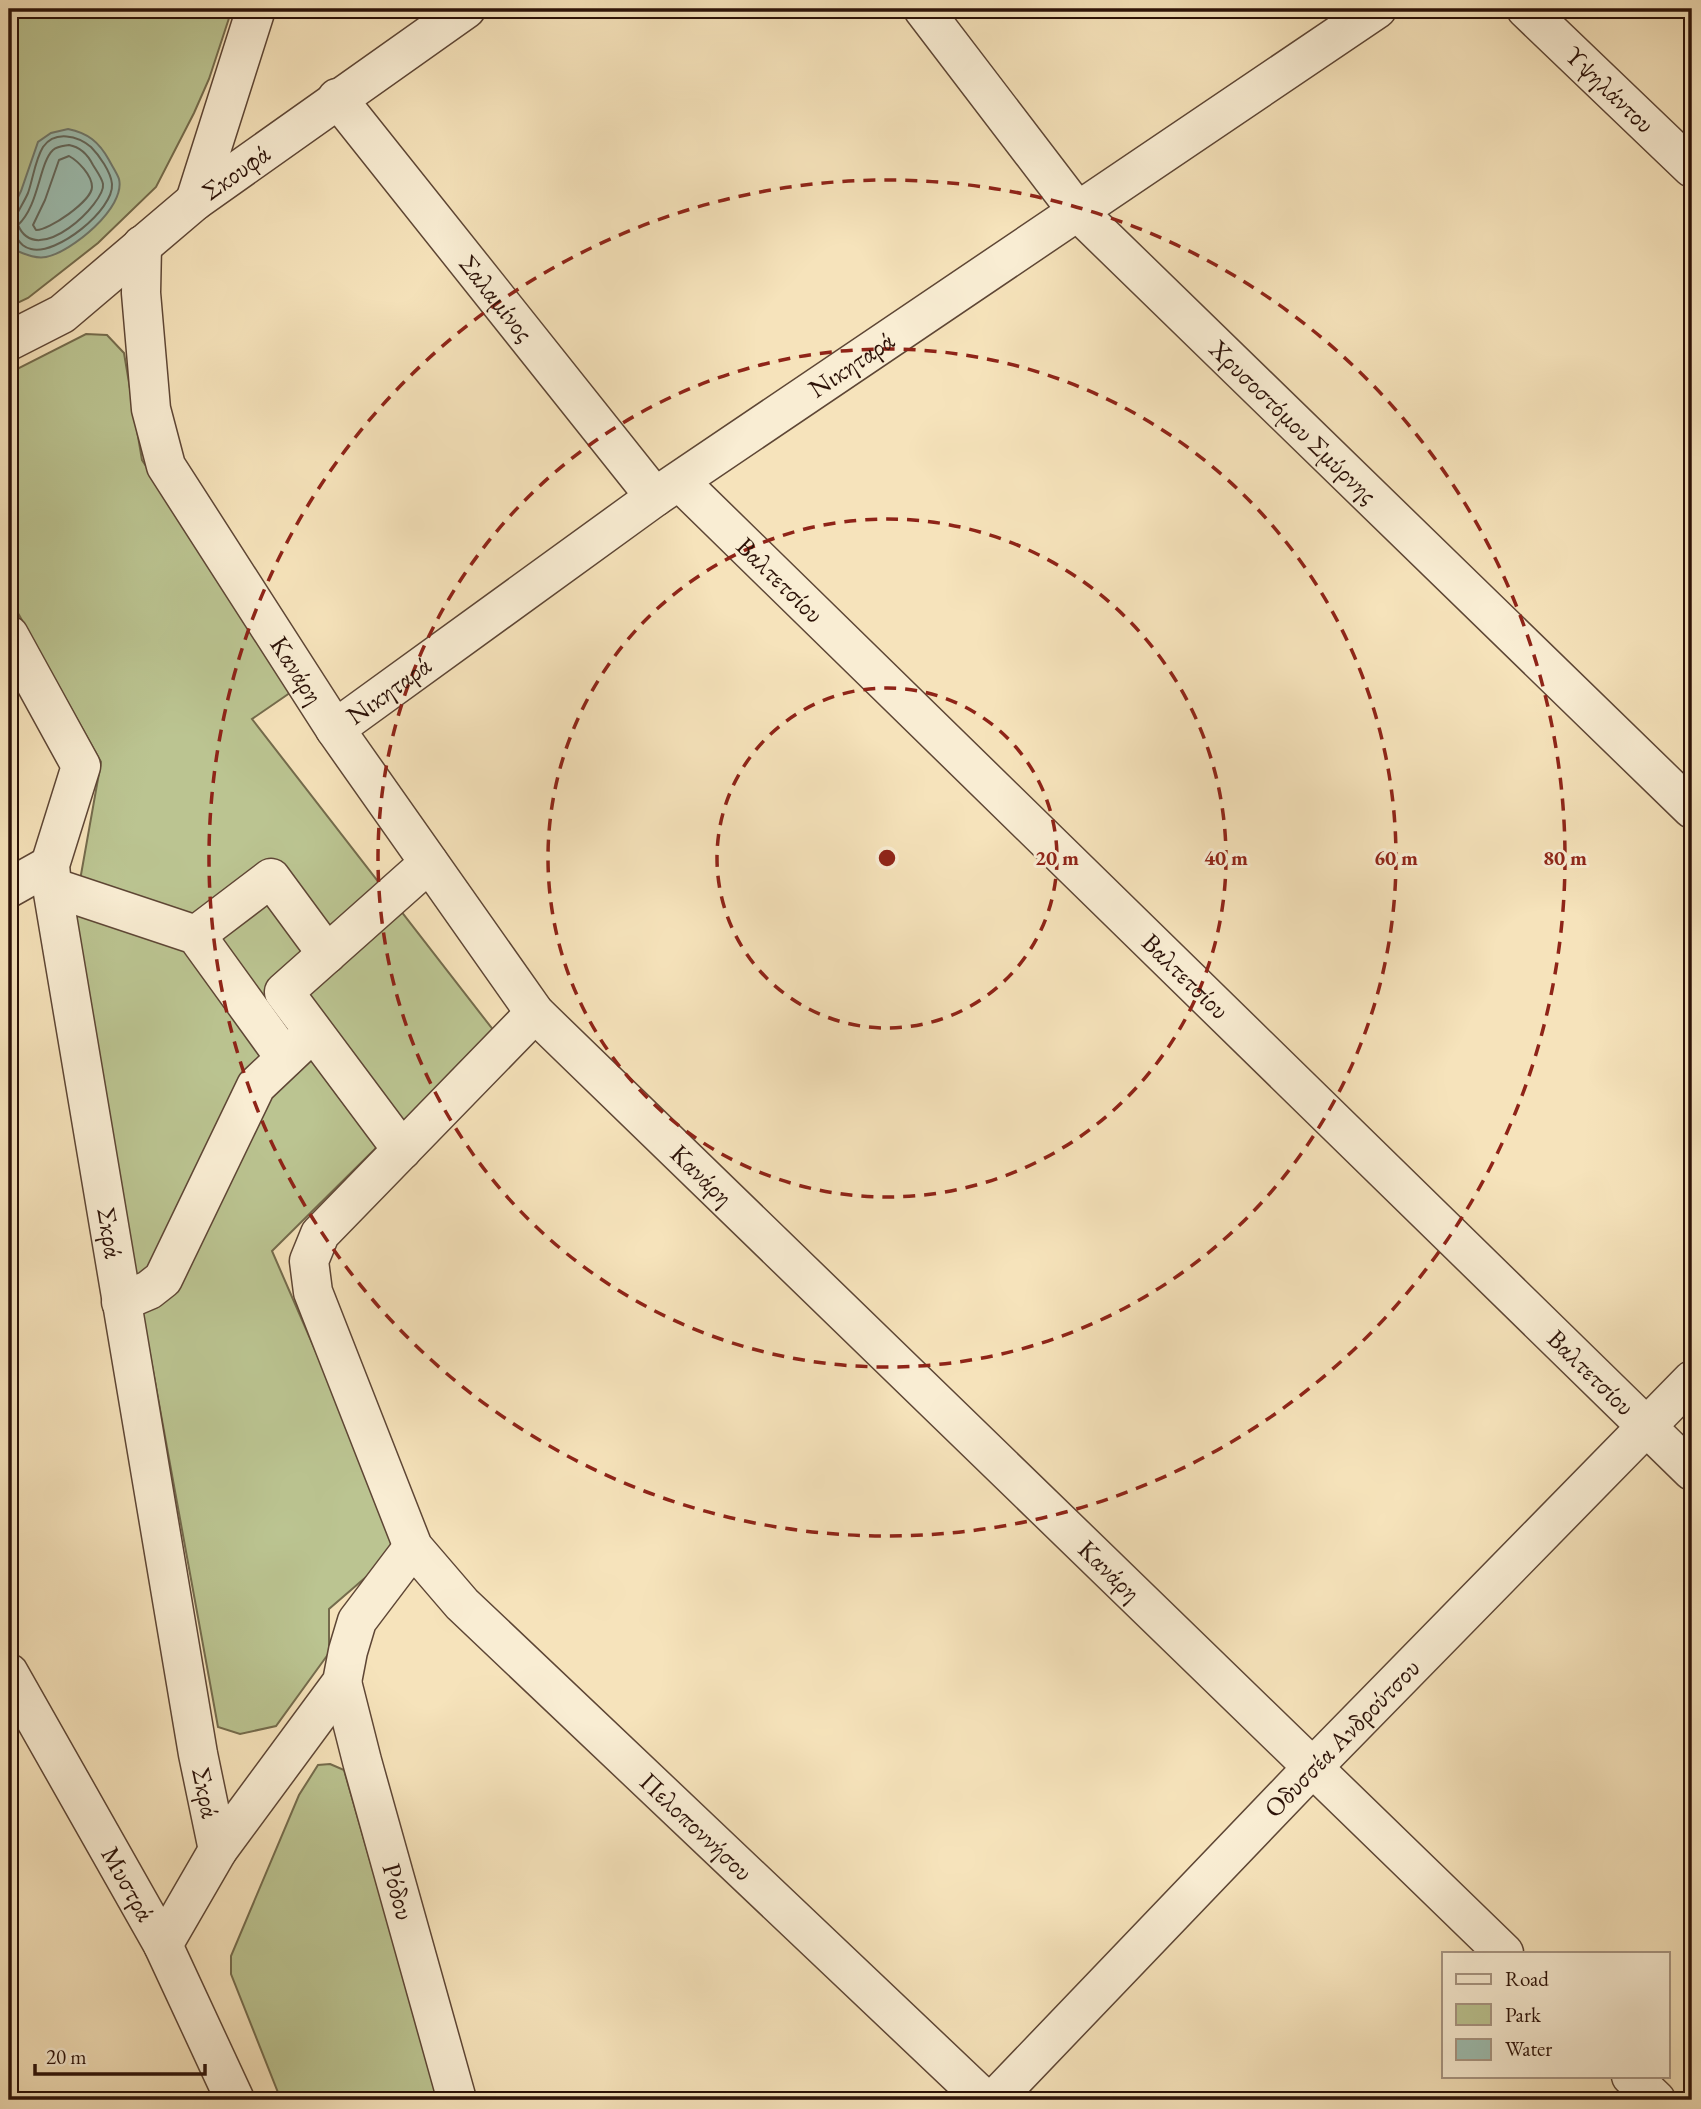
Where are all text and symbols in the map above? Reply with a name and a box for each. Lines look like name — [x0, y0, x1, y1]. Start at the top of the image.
street label: Υψηλάντου — [1557, 38, 1662, 140]
street label: Σκουφά — [195, 136, 277, 208]
street label: Σαλαμίνος — [452, 248, 541, 348]
street label: Νικηταρά — [802, 323, 901, 405]
street label: Χρυσοστόμου Σμύρνης — [1202, 331, 1385, 511]
street label: Βαλτετσίου — [729, 529, 831, 630]
street label: Κανάρη — [263, 629, 332, 711]
street label: Νικηταρά — [340, 648, 438, 732]
text: 20 m — [1035, 844, 1079, 871]
text: 40 m — [1204, 844, 1248, 871]
text: 60 m — [1374, 844, 1418, 871]
text: 80 m — [1543, 844, 1587, 871]
centre of rings — [875, 846, 899, 870]
street label: Βαλτετσίου — [1135, 926, 1237, 1027]
street label: Κανάρη — [663, 1137, 741, 1213]
street label: Σκρά — [89, 1205, 131, 1261]
street label: Βαλτετσίου — [1540, 1322, 1642, 1423]
street label: Κανάρη — [1071, 1532, 1148, 1609]
street label: Οδυσσέα Ανδρούτσου — [1256, 1651, 1427, 1825]
street label: Σκρά — [184, 1764, 228, 1821]
street label: Πελοποννήσου — [633, 1765, 760, 1888]
street label: Μυστρά — [94, 1840, 163, 1927]
street label: Ρόδου — [374, 1859, 423, 1924]
legend — [1442, 1952, 1670, 2078]
text: Road — [1505, 1965, 1549, 1992]
text: Park — [1505, 2001, 1542, 2028]
scale bar — [35, 2032, 205, 2076]
text: Water — [1505, 2035, 1552, 2062]
text: 20 m — [46, 2043, 87, 2070]

